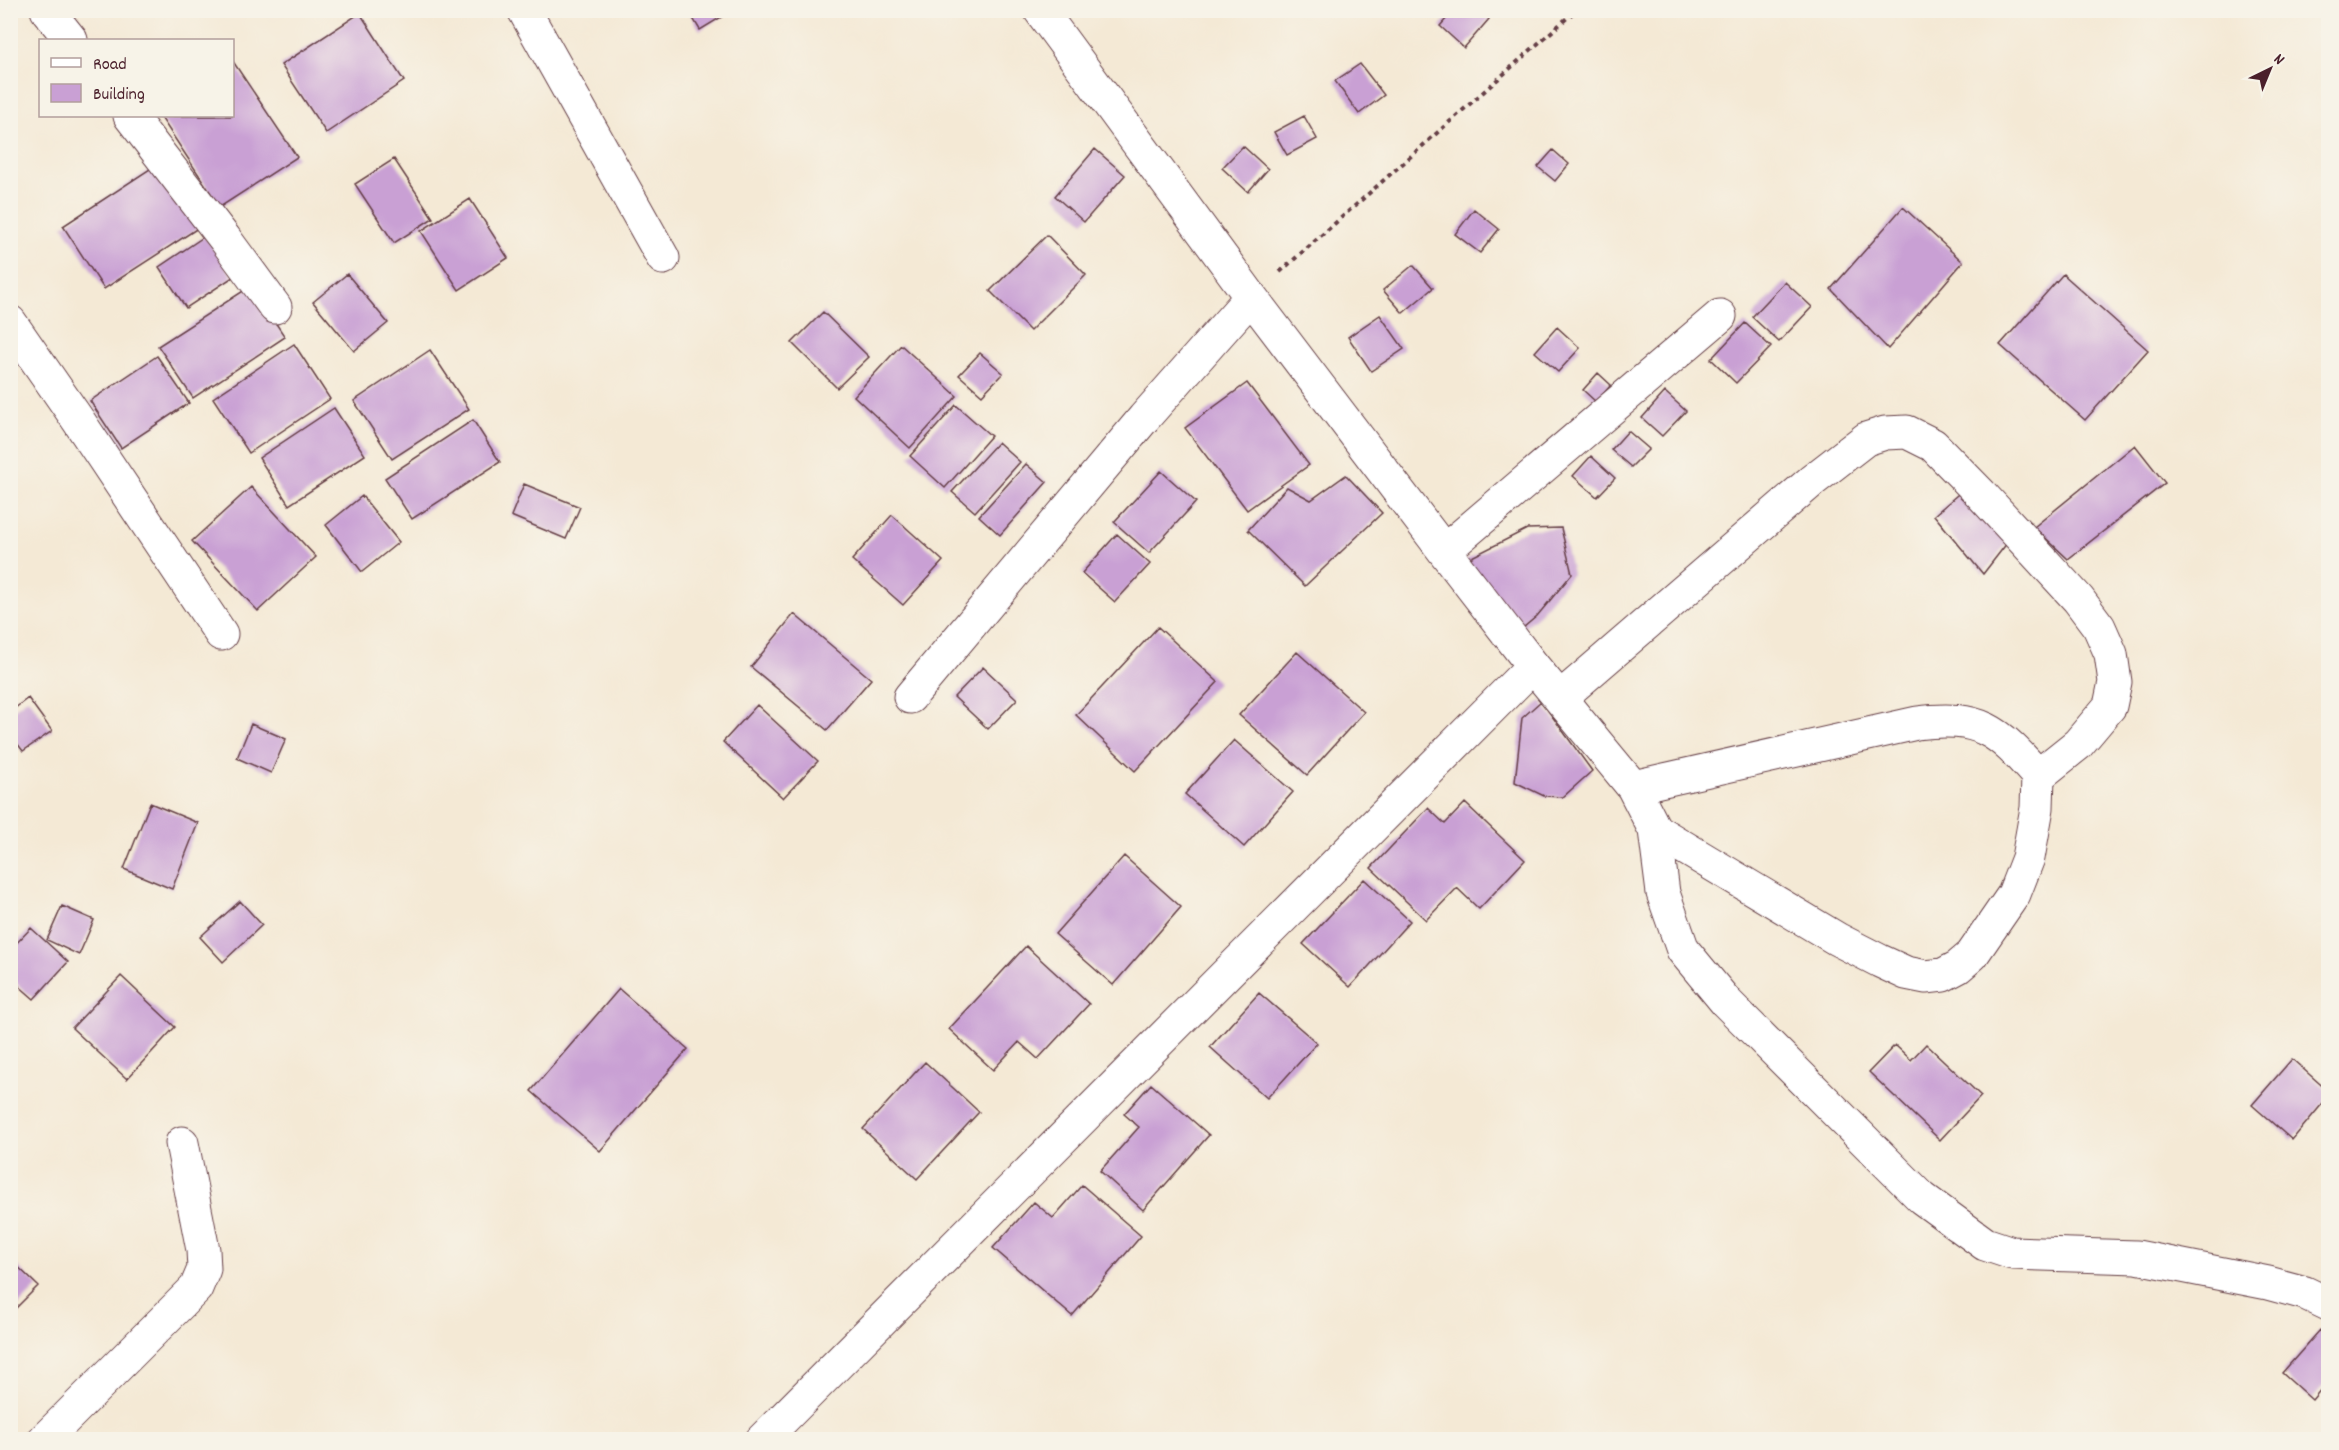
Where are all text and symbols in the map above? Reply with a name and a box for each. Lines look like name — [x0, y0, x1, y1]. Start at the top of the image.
legend — [39, 39, 234, 117]
north arrow — [2240, 39, 2300, 99]
text: N — [2268, 49, 2289, 71]
text: Road — [93, 53, 127, 78]
text: Building — [93, 83, 145, 108]

